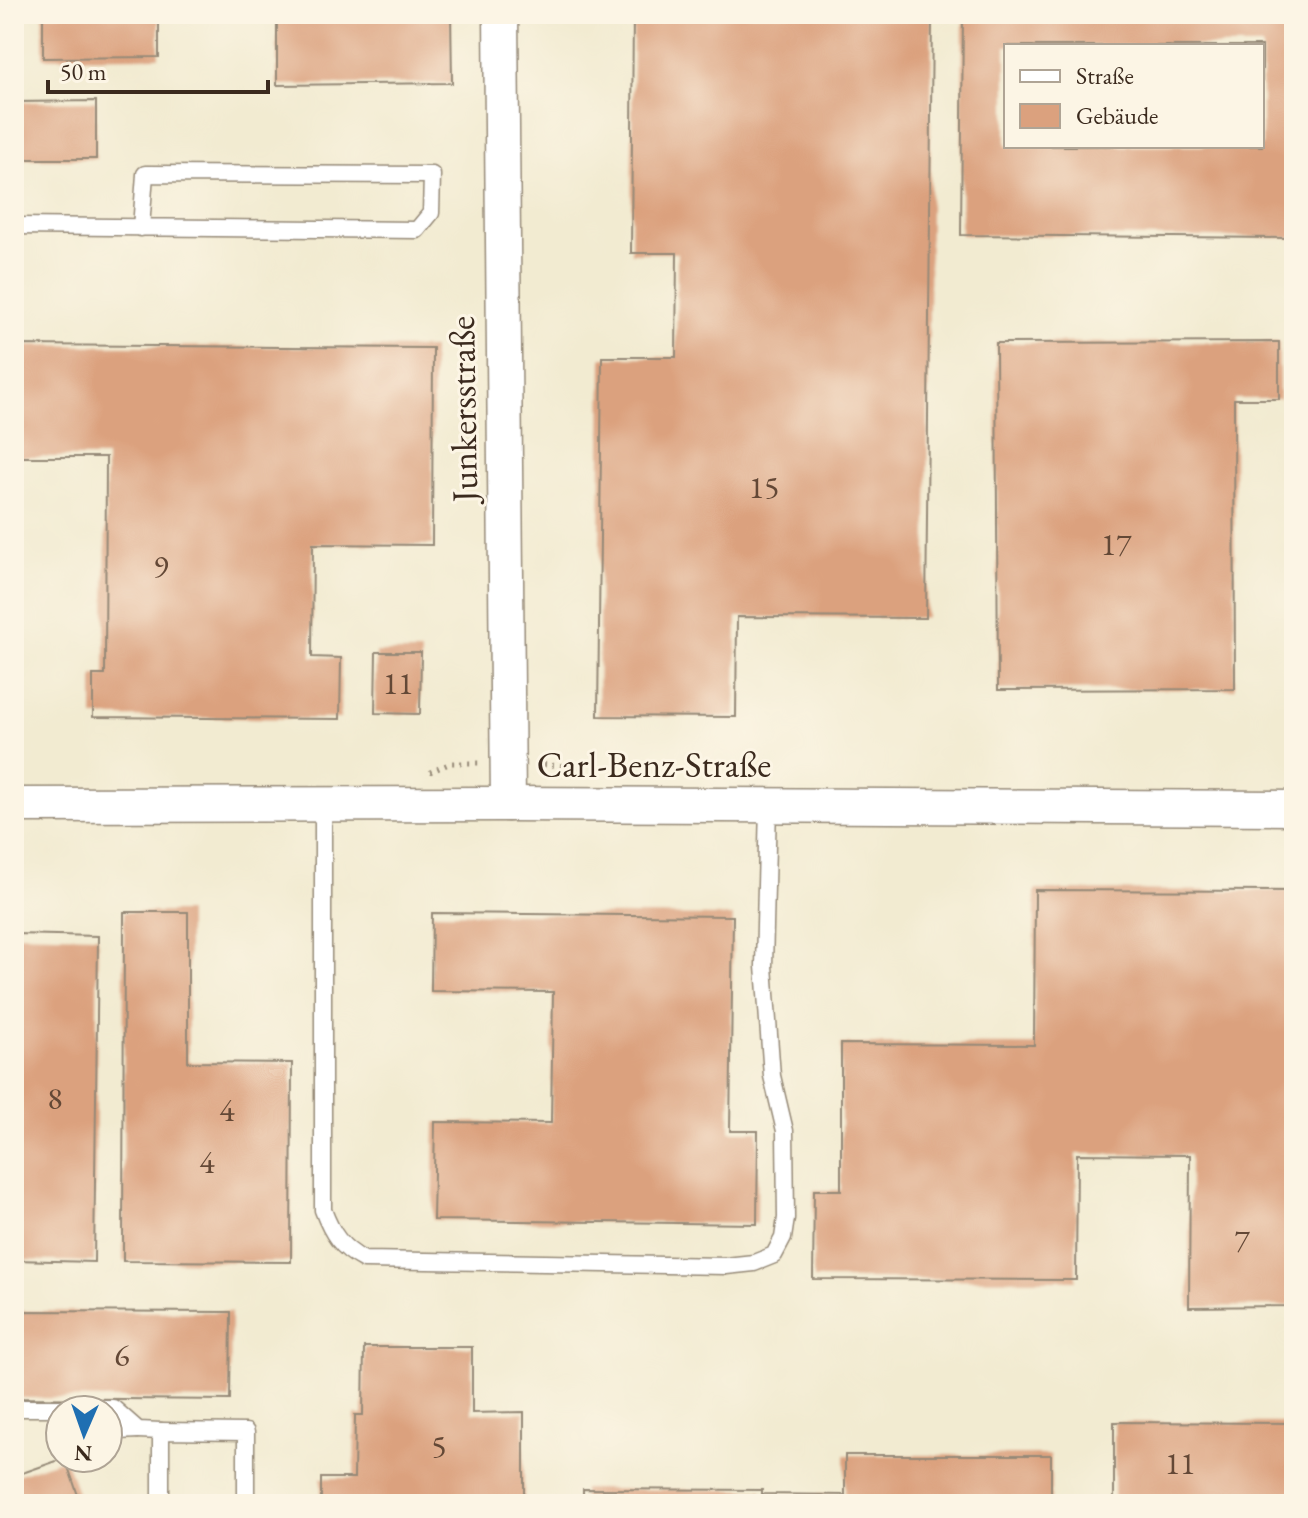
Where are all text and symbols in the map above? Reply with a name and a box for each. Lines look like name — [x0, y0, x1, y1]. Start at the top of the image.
scale bar — [48, 44, 268, 94]
legend — [1004, 44, 1264, 148]
text: 50 m — [60, 56, 107, 87]
text: Straße — [1076, 60, 1134, 91]
text: Gebäude — [1076, 100, 1158, 131]
street label: Junkersstraße — [438, 315, 488, 506]
house number: 15 — [749, 466, 779, 508]
house number: 17 — [1101, 523, 1132, 565]
house number: 9 — [153, 545, 169, 587]
house number: 11 — [383, 662, 413, 704]
street label: Carl-Benz-Straße — [537, 741, 771, 788]
house number: 8 — [47, 1077, 63, 1119]
house number: 4 — [219, 1089, 235, 1131]
house number: 4 — [199, 1141, 215, 1183]
house number: 7 — [1234, 1219, 1250, 1261]
house number: 6 — [114, 1334, 130, 1376]
north arrow — [44, 1394, 124, 1474]
house number: 5 — [431, 1425, 447, 1467]
text: N — [74, 1439, 93, 1468]
house number: 11 — [1165, 1442, 1195, 1484]

